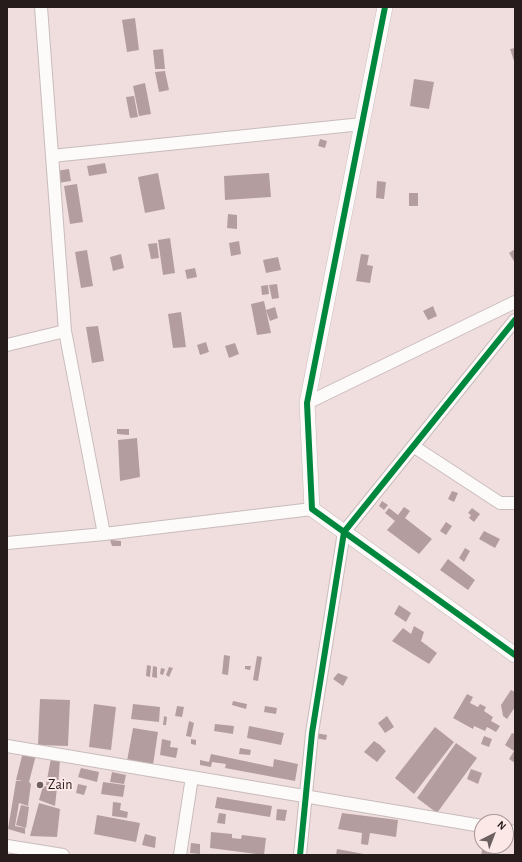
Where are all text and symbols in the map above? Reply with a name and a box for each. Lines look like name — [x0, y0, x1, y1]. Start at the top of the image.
place label: Zain — [48, 777, 72, 793]
marker: Zain — [35, 780, 45, 790]
north arrow — [474, 814, 514, 854]
text: N — [495, 819, 508, 832]

